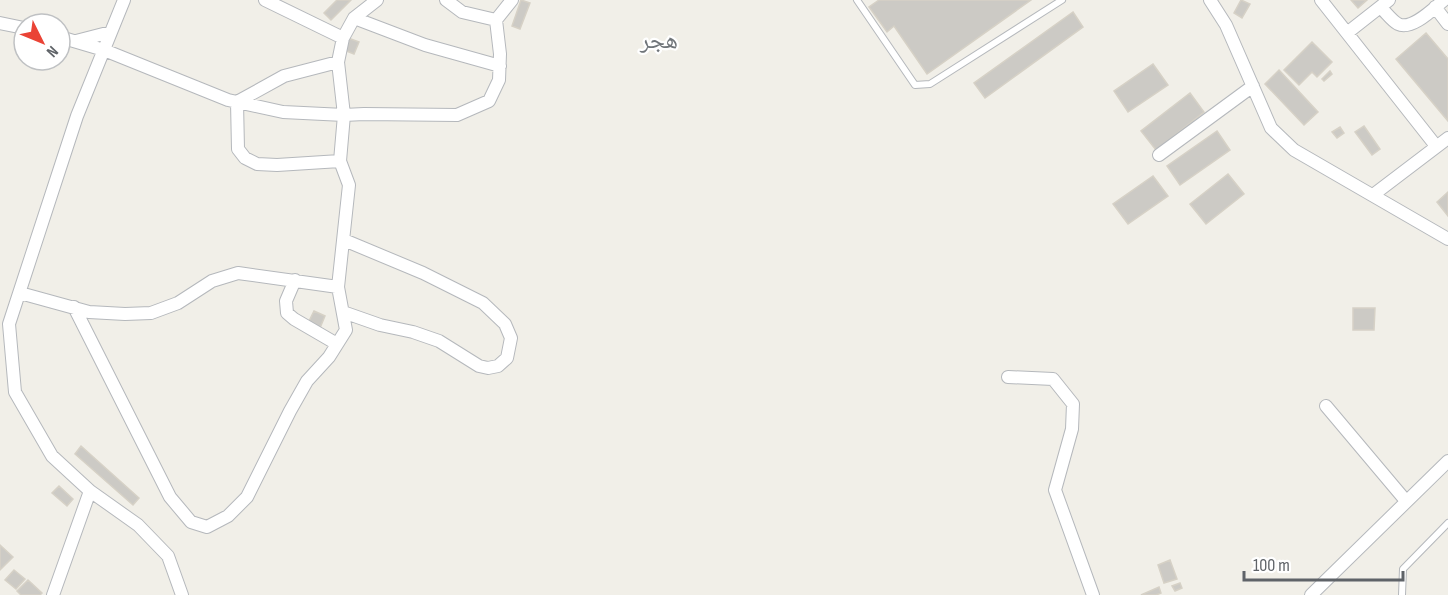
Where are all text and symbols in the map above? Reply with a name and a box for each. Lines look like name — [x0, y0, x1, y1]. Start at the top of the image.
north arrow — [12, 12, 72, 72]
district label: هجر — [639, 26, 678, 55]
text: N — [42, 42, 62, 61]
scale bar — [1244, 544, 1403, 582]
text: 100 m — [1253, 555, 1290, 576]

